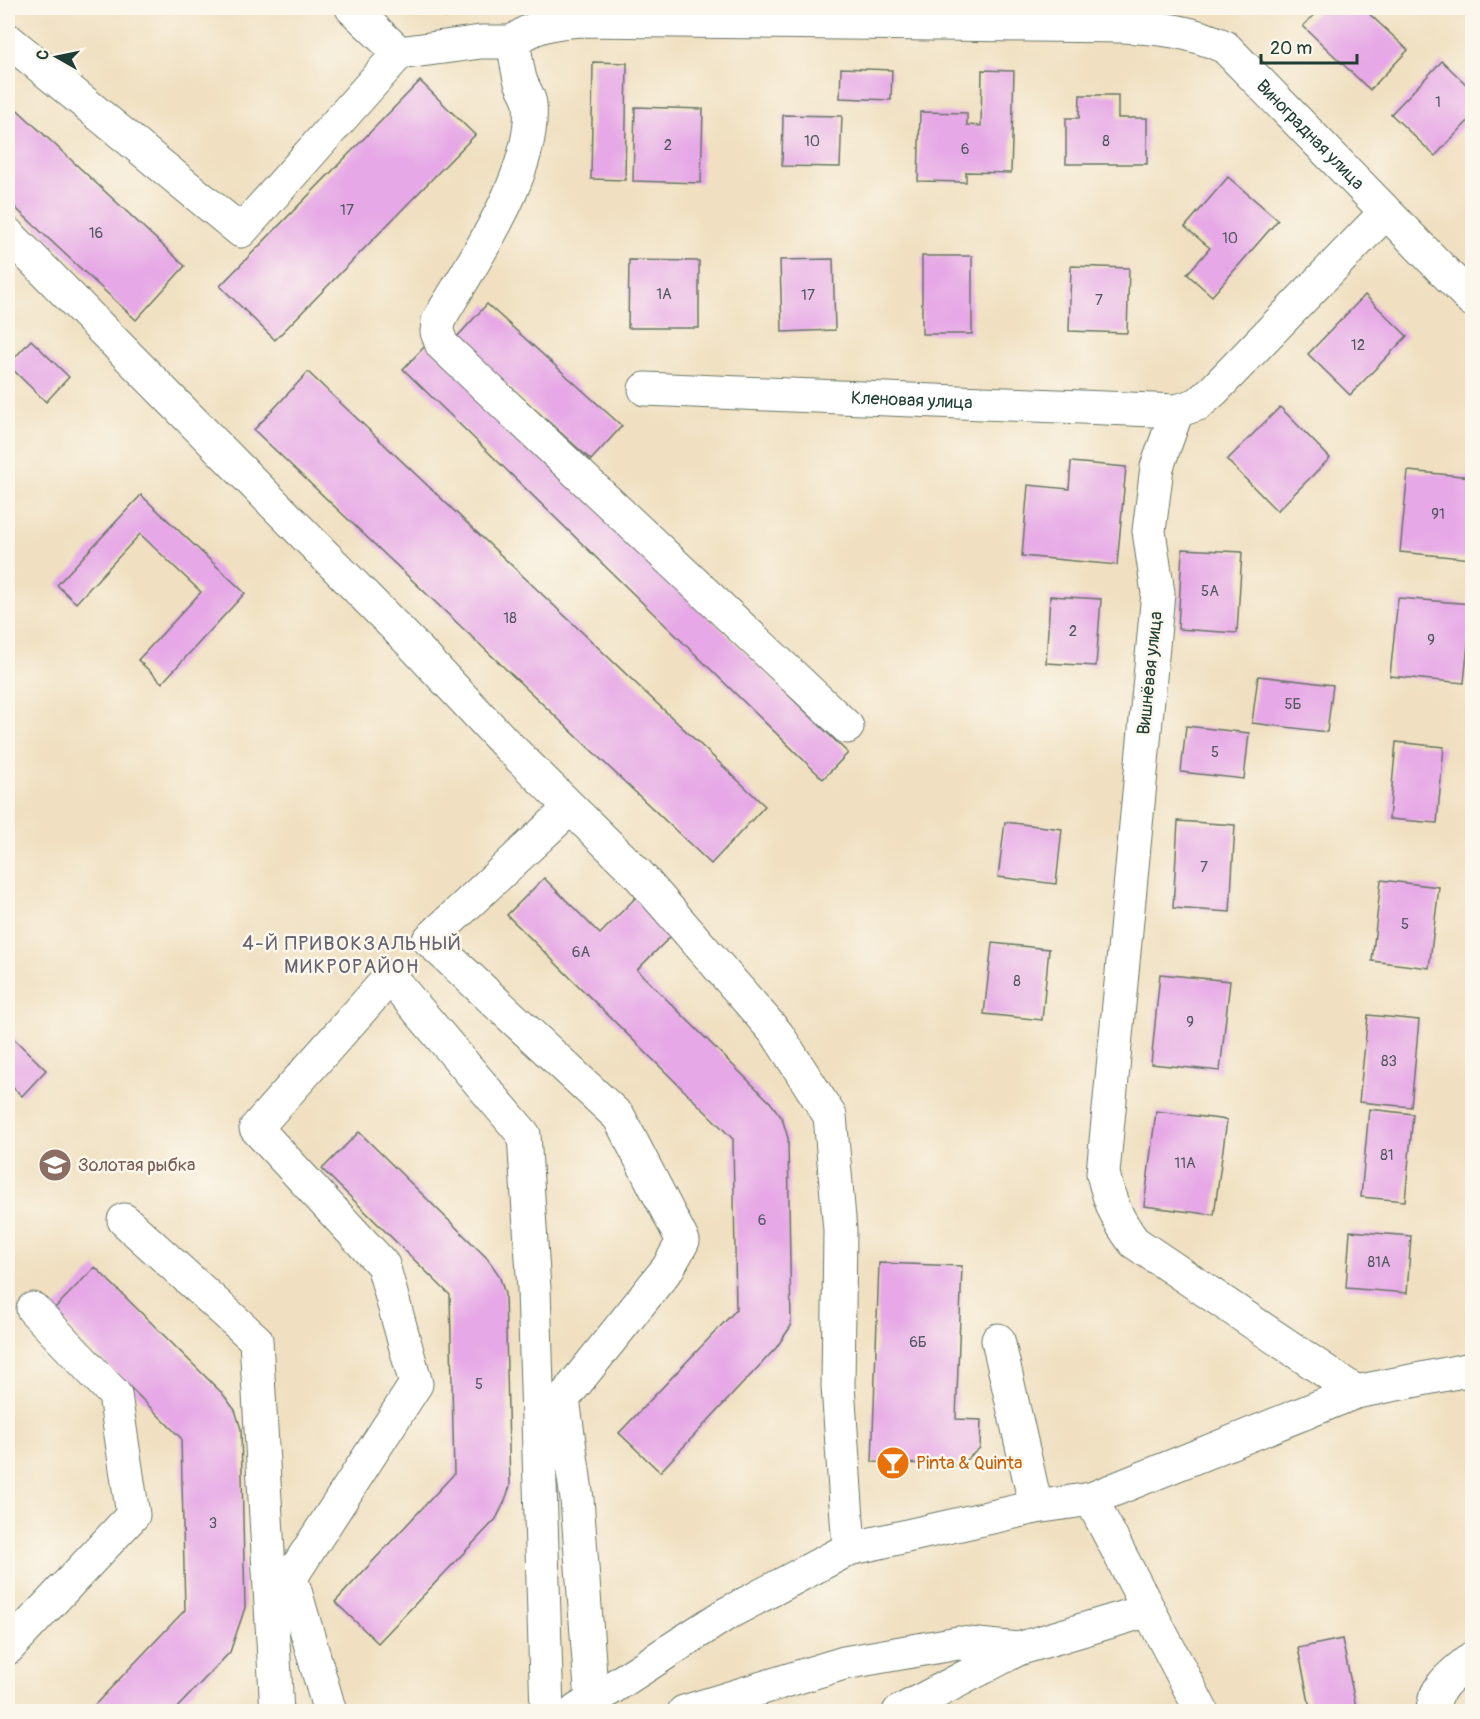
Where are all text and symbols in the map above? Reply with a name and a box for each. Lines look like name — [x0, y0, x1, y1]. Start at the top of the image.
north arrow — [27, 27, 87, 87]
scale bar — [1261, 27, 1357, 65]
text: 20 m — [1270, 37, 1312, 60]
text: С — [33, 48, 54, 61]
street label: Виноградная улица — [1251, 74, 1369, 195]
house number: 1 — [1435, 93, 1441, 112]
house number: 10 — [804, 132, 820, 151]
house number: 8 — [1102, 132, 1110, 151]
house number: 2 — [664, 136, 672, 155]
house number: 6 — [961, 140, 969, 159]
house number: 17 — [340, 201, 354, 220]
house number: 16 — [89, 224, 103, 243]
house number: 10 — [1222, 229, 1238, 248]
house number: 1А — [656, 285, 672, 304]
house number: 17 — [801, 286, 815, 305]
house number: 7 — [1095, 291, 1103, 310]
house number: 12 — [1351, 336, 1365, 355]
street label: Кленовая улица — [850, 386, 973, 414]
house number: 91 — [1431, 505, 1445, 524]
house number: 5А — [1201, 582, 1219, 601]
house number: 18 — [503, 609, 517, 628]
street label: Вишнёвая улица — [1132, 610, 1168, 736]
house number: 2 — [1069, 622, 1077, 641]
house number: 9 — [1427, 631, 1435, 650]
house number: 5Б — [1284, 695, 1302, 714]
house number: 5 — [1211, 743, 1219, 762]
house number: 7 — [1200, 858, 1208, 877]
house number: 5 — [1401, 915, 1409, 934]
district label: 4-Й ПРИВОКЗАЛЬНЫЙ МИКРОРАЙОН — [242, 931, 462, 979]
house number: 6А — [572, 943, 590, 962]
house number: 8 — [1013, 972, 1021, 991]
house number: 9 — [1186, 1013, 1194, 1032]
house number: 83 — [1381, 1052, 1397, 1071]
house number: 81 — [1380, 1146, 1394, 1165]
school or university icon: Золотая рыбка — [37, 1147, 73, 1183]
place label: Золотая рыбка — [78, 1154, 195, 1177]
house number: 11А — [1174, 1154, 1196, 1173]
house number: 6 — [758, 1211, 766, 1230]
house number: 81А — [1367, 1253, 1391, 1272]
house number: 6Б — [909, 1333, 927, 1352]
house number: 5 — [475, 1375, 483, 1394]
bar icon: Pinta & Quinta — [875, 1445, 911, 1481]
place label: Pinta & Quinta — [916, 1452, 1022, 1475]
house number: 3 — [209, 1514, 217, 1533]

